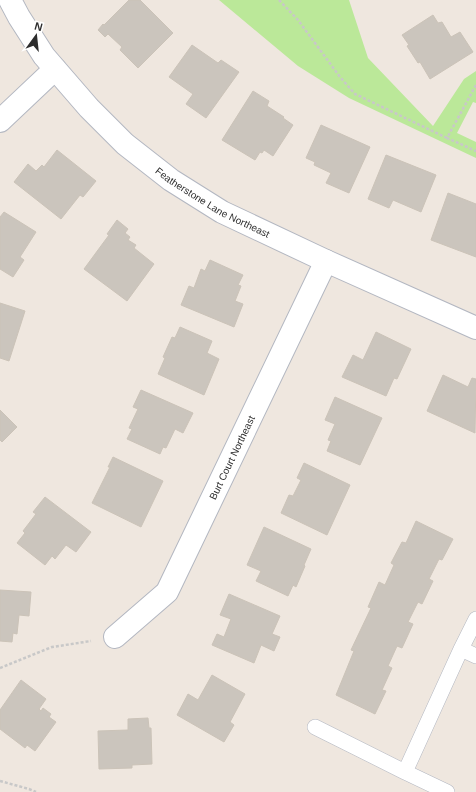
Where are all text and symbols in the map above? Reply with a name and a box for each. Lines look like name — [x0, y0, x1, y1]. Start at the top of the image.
north arrow — [16, 16, 56, 56]
text: N — [33, 20, 44, 33]
street label: Featherstone Lane Northeast — [153, 165, 272, 240]
street label: Burt Court Northeast — [207, 414, 257, 501]

